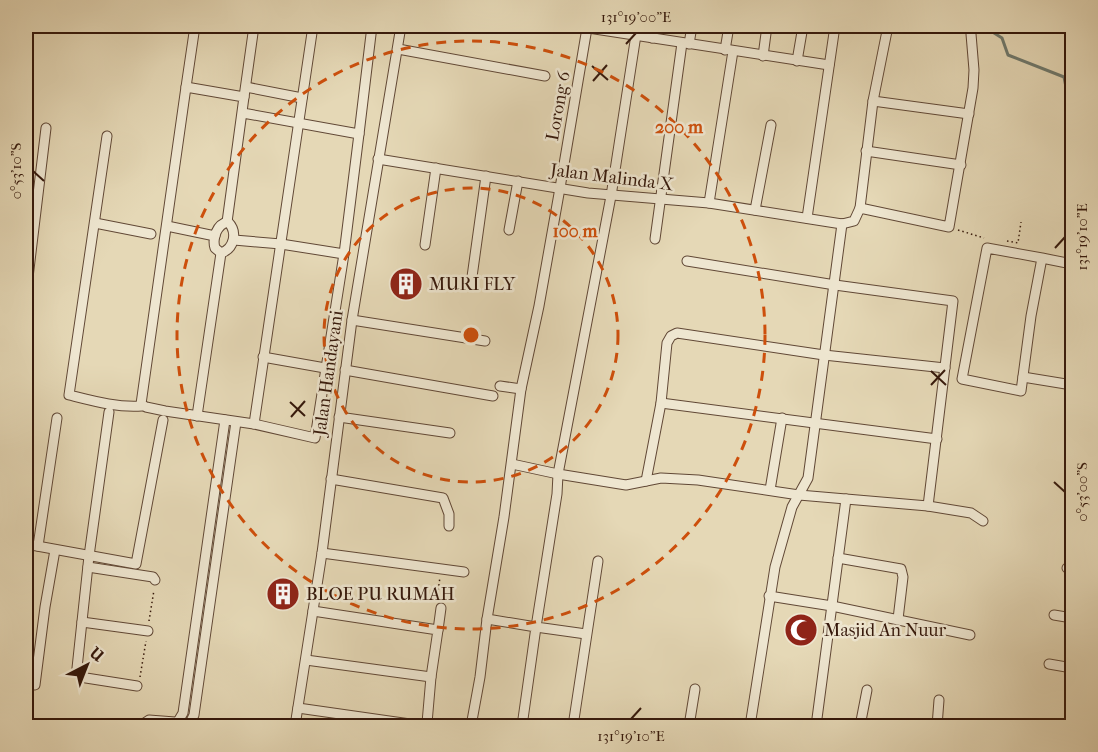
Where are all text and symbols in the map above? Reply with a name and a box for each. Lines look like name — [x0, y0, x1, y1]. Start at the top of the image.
text: 131°19'00"E — [601, 8, 671, 26]
street label: Lorong 6 — [542, 69, 575, 142]
text: 200 m — [655, 117, 704, 138]
text: 0°53'10"S — [7, 142, 25, 199]
street label: Jalan Malinda X — [547, 159, 675, 195]
text: 131°19'10"E — [1073, 203, 1091, 271]
text: 100 m — [552, 221, 599, 242]
building icon: MURI FLY — [388, 266, 424, 302]
place label: MURI FLY — [429, 274, 516, 295]
street label: Jalan Handayani — [309, 308, 348, 439]
centre of rings — [461, 325, 481, 345]
text: 0°53'00"S — [1073, 462, 1091, 522]
building icon: BLOE PU RUMAH — [265, 576, 301, 612]
place label: BLOE PU RUMAH — [306, 584, 455, 605]
mosque icon: Masjid An Nuur — [783, 612, 819, 648]
place label: Masjid An Nuur — [824, 620, 947, 641]
north arrow — [57, 635, 117, 695]
text: U — [85, 642, 108, 666]
text: 131°19'10"E — [597, 727, 665, 745]

